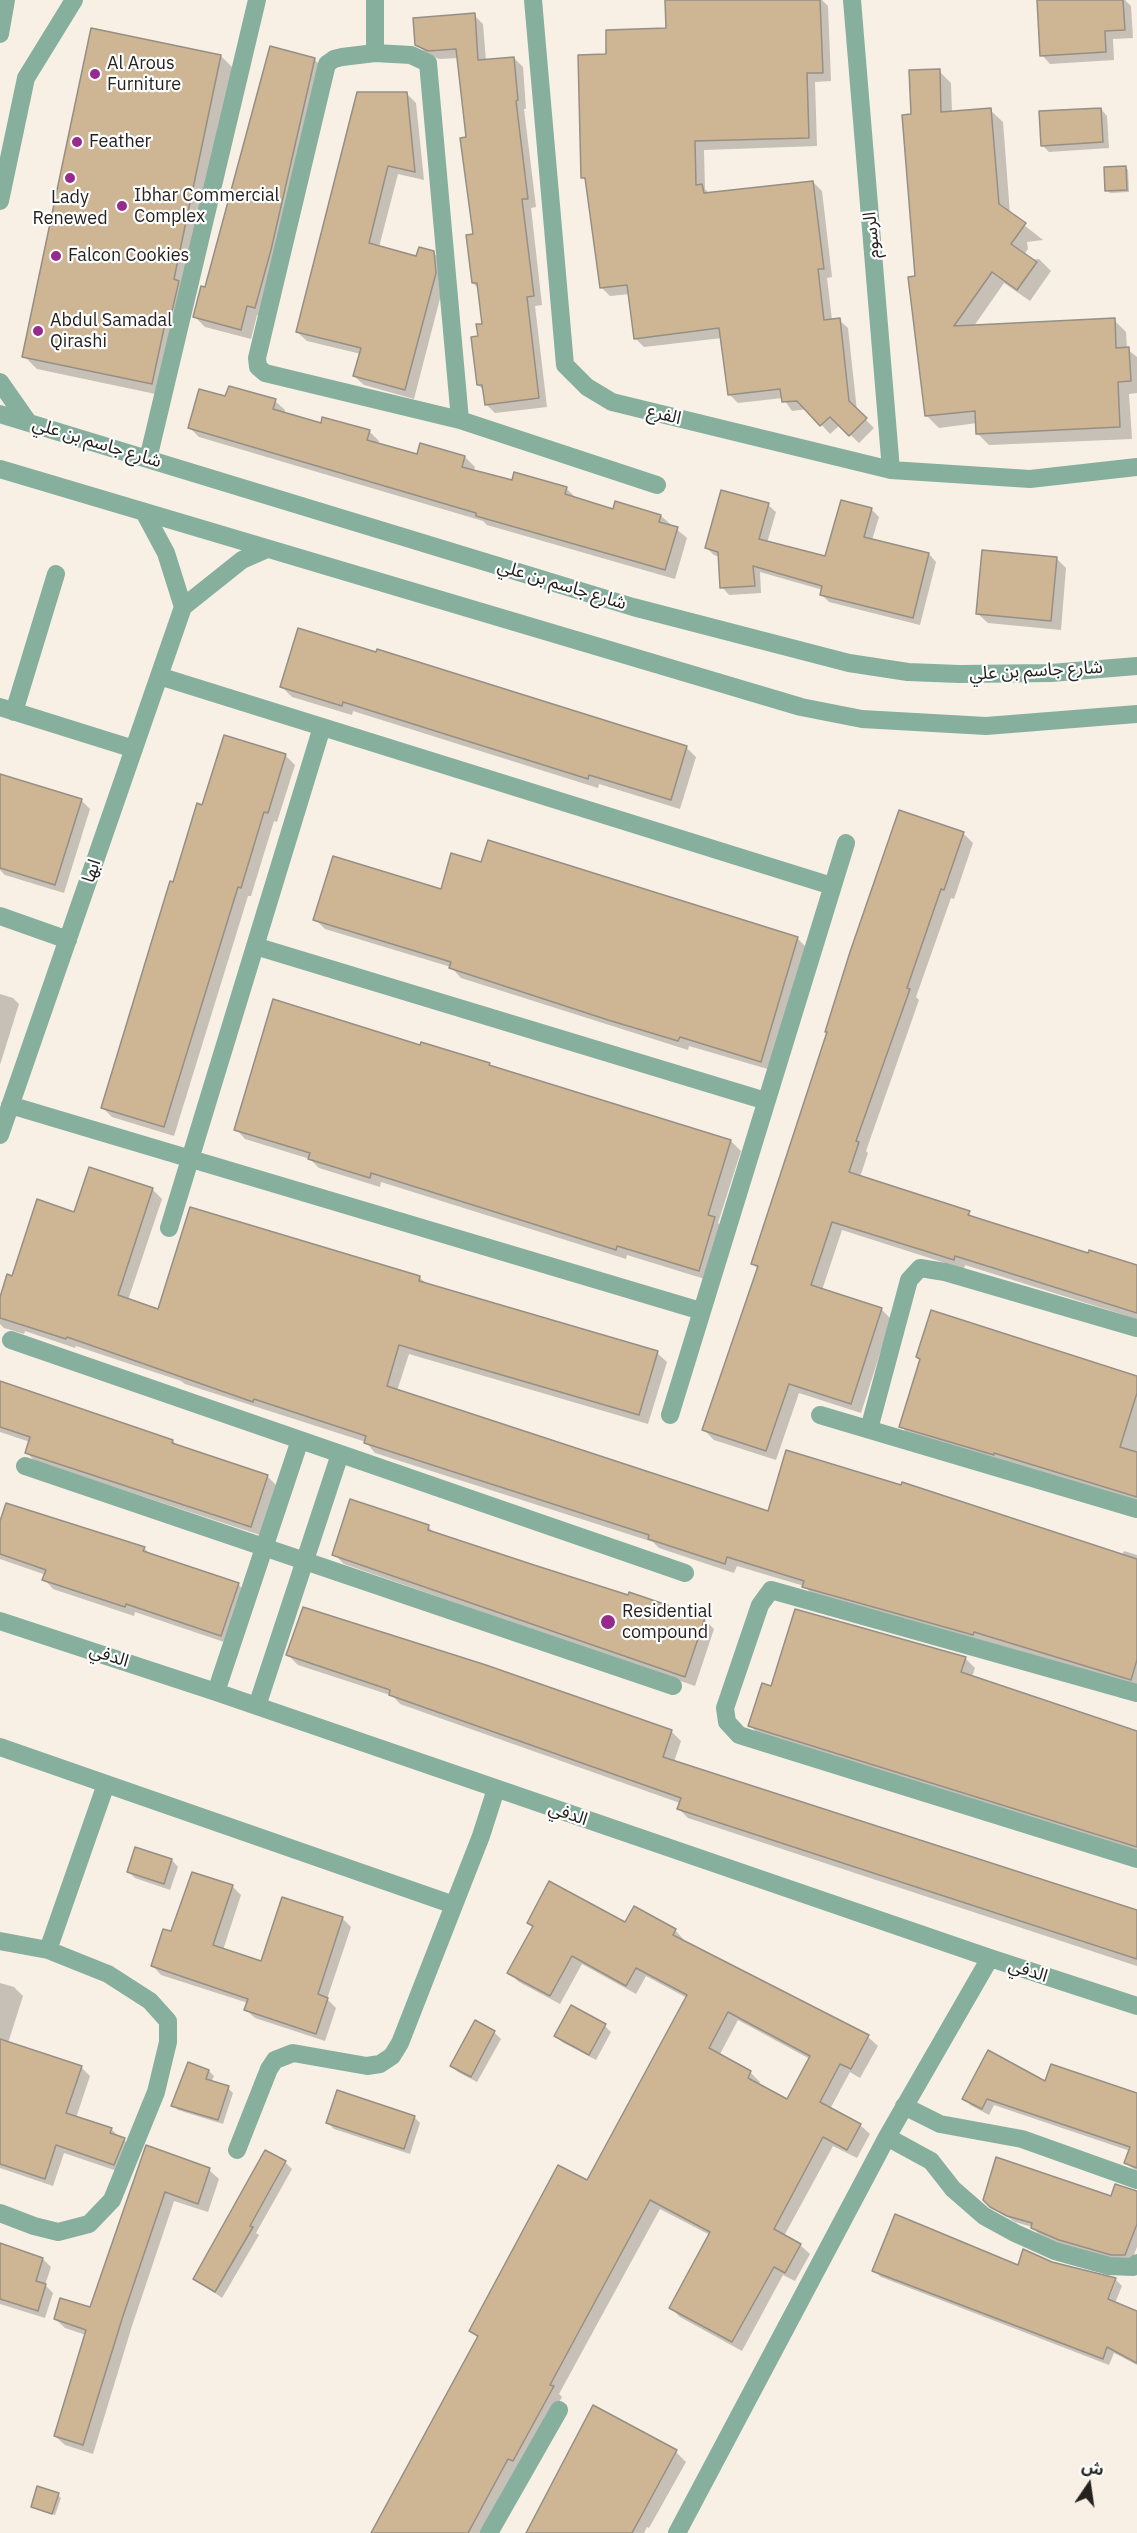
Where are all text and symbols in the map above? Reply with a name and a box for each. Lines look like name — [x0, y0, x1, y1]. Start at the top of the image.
place label: Al Arous Furniture — [107, 53, 181, 96]
marker: Al Arous Furniture — [88, 67, 102, 81]
place label: Feather — [89, 131, 151, 153]
marker: Feather — [70, 135, 84, 149]
marker: Lady Renewed — [63, 171, 77, 185]
place label: Ibhar Commercial Complex — [134, 185, 279, 228]
place label: Lady Renewed — [32, 187, 108, 230]
marker: Ibhar Commercial Complex — [115, 199, 129, 213]
street label: الرسوم — [859, 211, 885, 259]
place label: Falcon Cookies — [68, 245, 189, 267]
marker: Falcon Cookies — [49, 249, 63, 263]
place label: Abdul Samadal Qirashi — [50, 310, 172, 352]
marker: Abdul Samadal Qirashi — [31, 324, 45, 338]
street label: الفرع — [645, 400, 683, 430]
street label: شارع جاسم بن علي — [30, 413, 164, 473]
street label: شارع جاسم بن علي — [495, 555, 629, 615]
street label: شارع جاسم بن علي — [969, 657, 1103, 685]
street label: ابها — [78, 856, 106, 886]
place label: Residential compound — [622, 1601, 712, 1644]
marker: Residential compound — [599, 1613, 617, 1631]
street label: الدفي — [87, 1640, 131, 1672]
street label: الدفي — [546, 1797, 590, 1831]
street label: الدفي — [1006, 1955, 1050, 1987]
north arrow — [1059, 2455, 1119, 2515]
text: ش — [1080, 2455, 1106, 2480]

